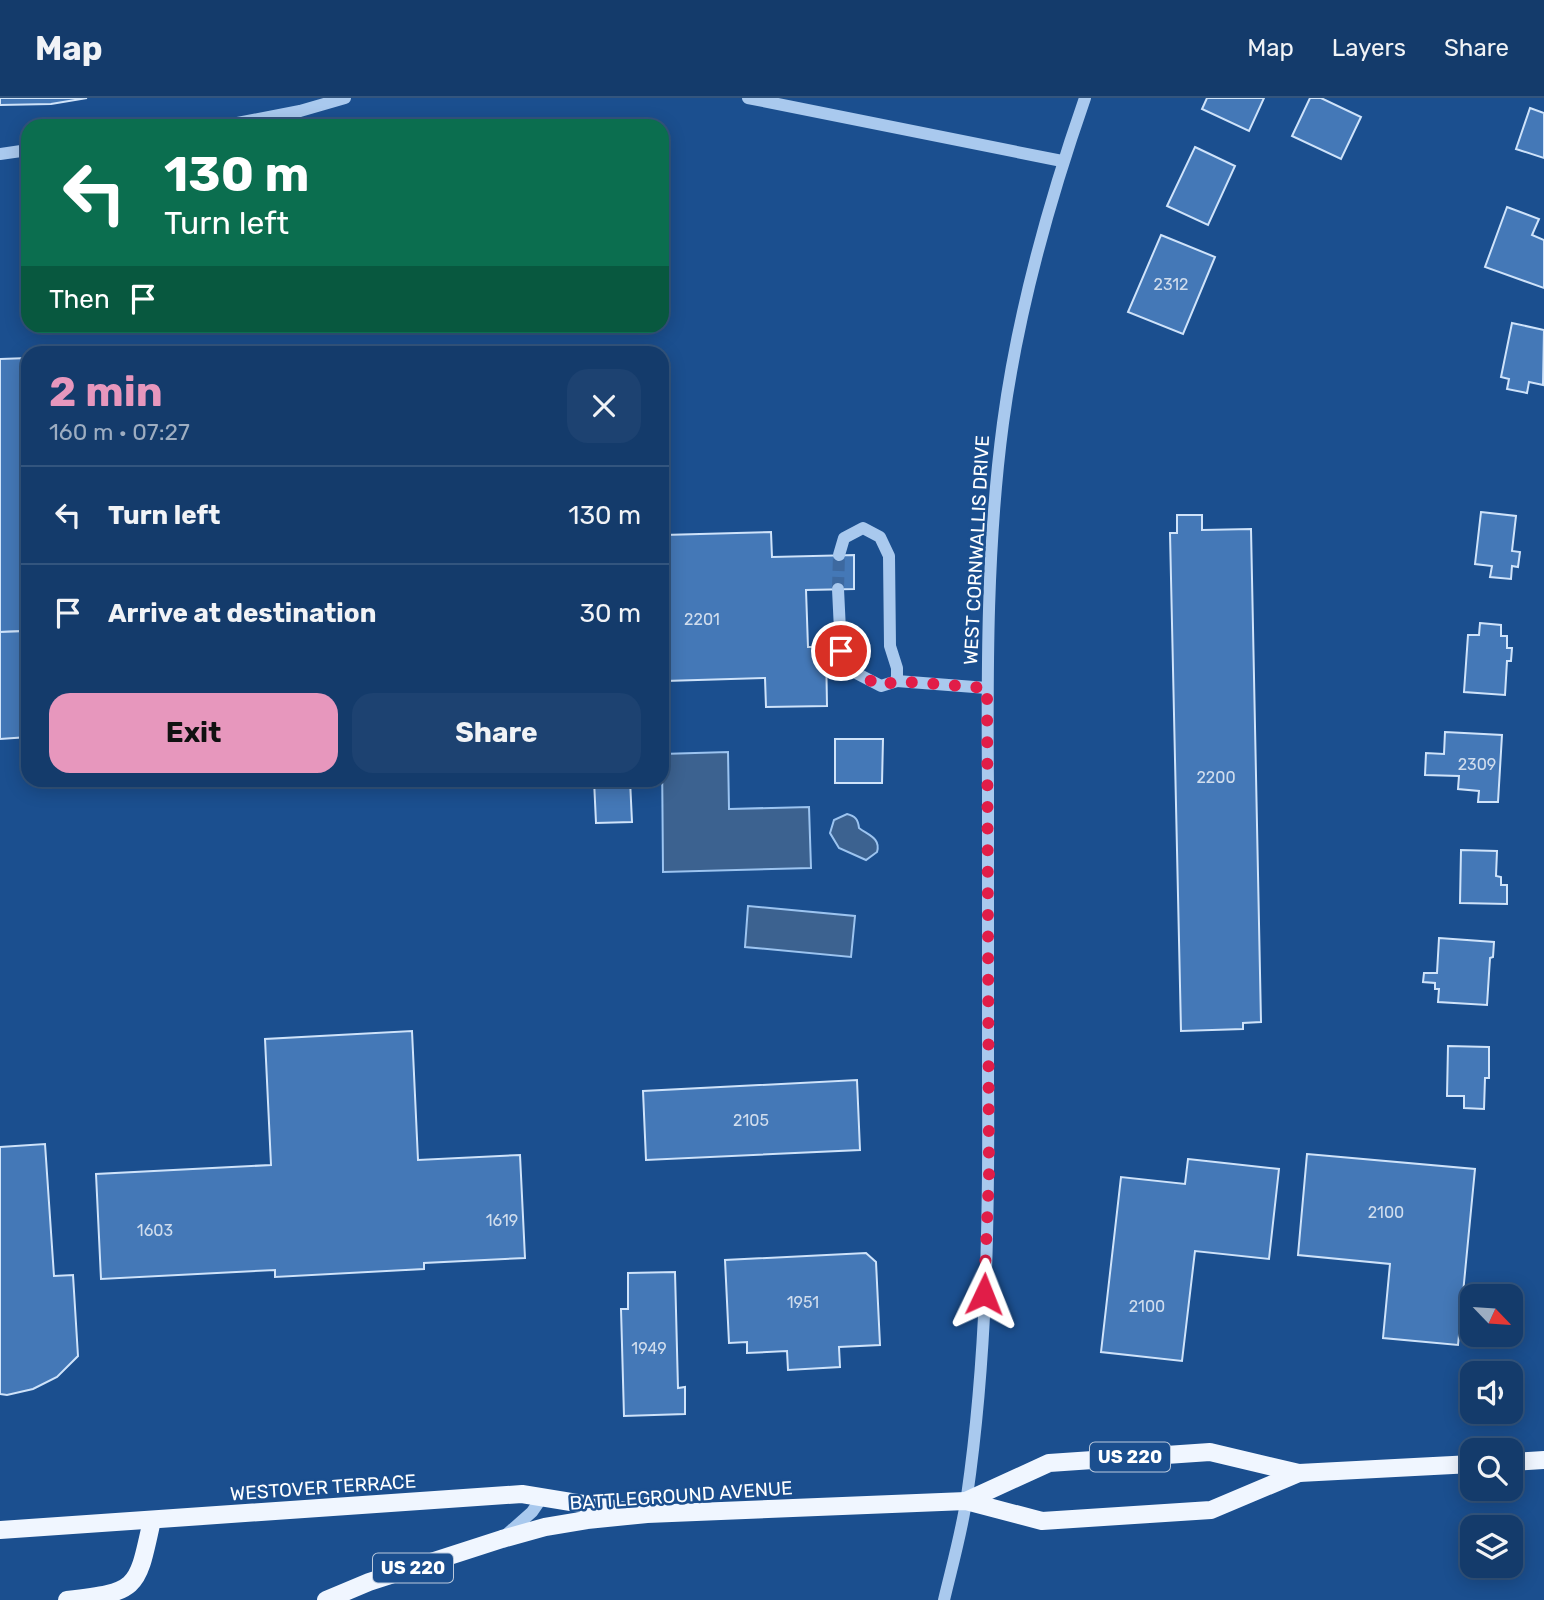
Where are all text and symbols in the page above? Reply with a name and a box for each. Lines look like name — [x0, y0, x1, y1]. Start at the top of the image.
text: Map — [35, 29, 103, 68]
text: Map — [1247, 34, 1294, 62]
text: Layers — [1332, 34, 1406, 62]
text: Share — [1444, 34, 1509, 62]
text: 130 m — [164, 145, 309, 203]
icon: left — [49, 147, 140, 238]
text: Turn left — [164, 204, 289, 242]
house number: 2312 — [1154, 275, 1188, 294]
icon: arrive — [124, 280, 162, 318]
text: Then — [49, 284, 110, 315]
text: 2 min — [49, 367, 163, 417]
button: close — [567, 369, 641, 443]
text: 160 m · 07:27 — [49, 418, 190, 446]
street label: WEST CORNWALLIS DRIVE — [959, 435, 994, 665]
icon: left — [49, 496, 87, 534]
text: Turn left — [108, 500, 220, 531]
text: 130 m — [568, 500, 641, 531]
icon: arrive — [49, 594, 87, 632]
text: Arrive at destination — [108, 598, 376, 629]
text: 30 m — [579, 598, 641, 629]
house number: 2201 — [684, 610, 720, 629]
pin — [811, 621, 871, 681]
icon: arrive — [822, 632, 860, 670]
button: Exit — [49, 693, 338, 773]
button: Share — [352, 693, 641, 773]
house number: 2309 — [1458, 755, 1496, 774]
house number: 2200 — [1196, 768, 1236, 787]
house number: 2105 — [733, 1111, 769, 1130]
house number: 2100 — [1368, 1203, 1404, 1222]
house number: 1619 — [486, 1211, 518, 1230]
house number: 1603 — [137, 1221, 173, 1240]
position arrow — [947, 1257, 1021, 1331]
north arrow — [1460, 1284, 1522, 1348]
map controls — [1460, 1284, 1523, 1578]
house number: 1951 — [787, 1293, 819, 1312]
house number: 2100 — [1129, 1297, 1165, 1316]
house number: 1949 — [631, 1339, 667, 1358]
button: sound — [1460, 1361, 1523, 1424]
button: search — [1460, 1438, 1523, 1501]
road number: US 220 — [1090, 1442, 1170, 1472]
street label: WESTOVER TERRACE — [229, 1470, 417, 1505]
street label: BATTLEGROUND AVENUE — [569, 1476, 793, 1515]
button: layers — [1460, 1515, 1523, 1578]
road number: US 220 — [373, 1554, 453, 1582]

